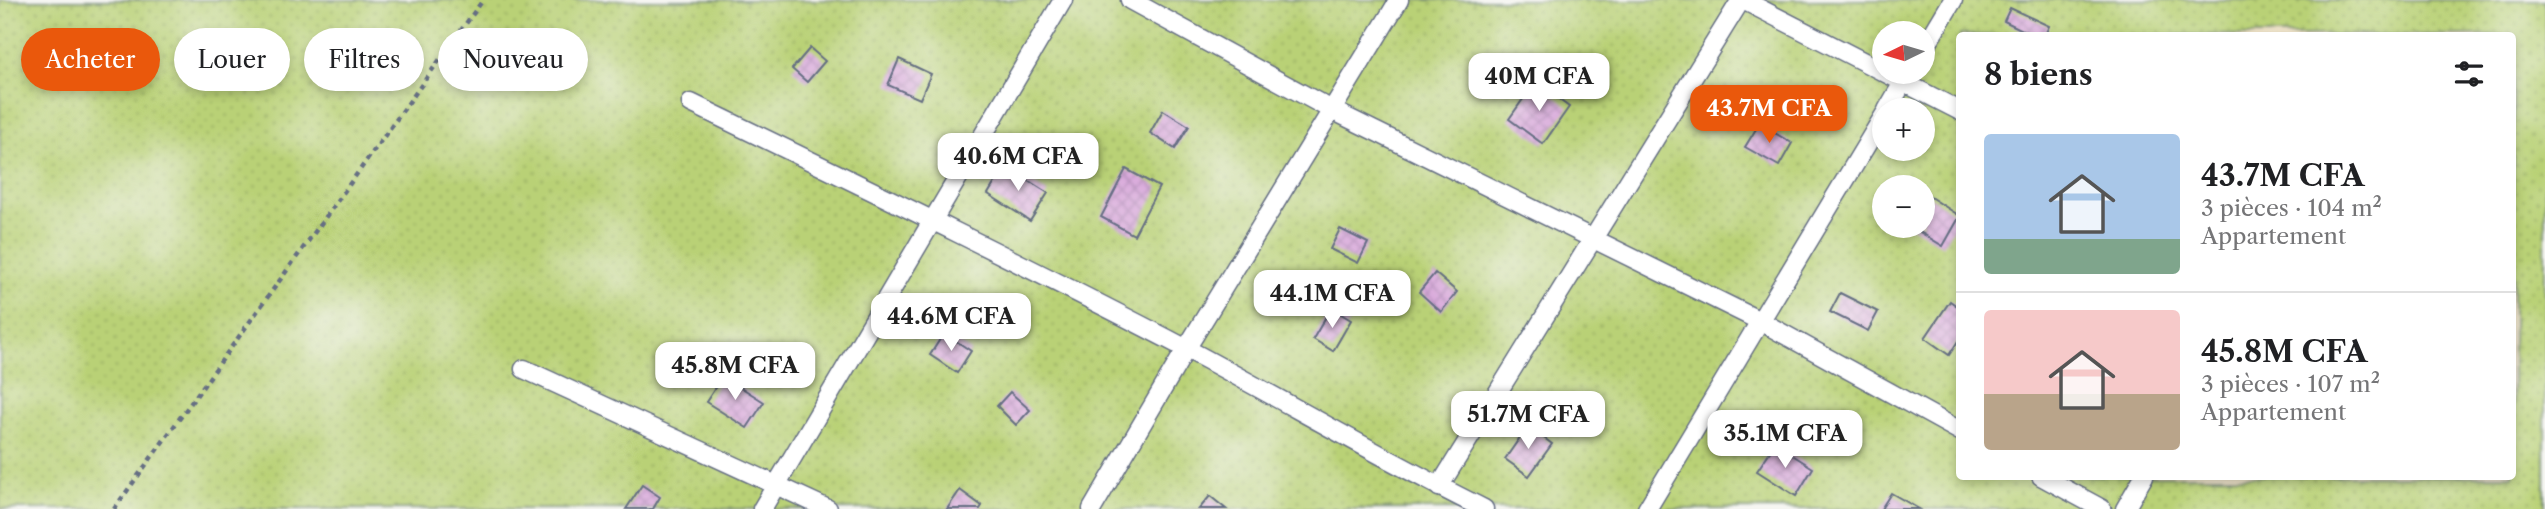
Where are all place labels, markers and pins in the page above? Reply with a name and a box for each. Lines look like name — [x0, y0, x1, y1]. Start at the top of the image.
pin: 40M CFA — [1474, 54, 1604, 113]
pin: 43.7M CFA — [1689, 86, 1849, 145]
pin: 40.6M CFA — [938, 134, 1098, 193]
pin: 44.1M CFA — [1252, 270, 1412, 330]
pin: 44.6M CFA — [871, 294, 1031, 353]
pin: 45.8M CFA — [655, 342, 815, 402]
pin: 51.7M CFA — [1448, 392, 1608, 451]
pin: 35.1M CFA — [1705, 410, 1865, 470]

